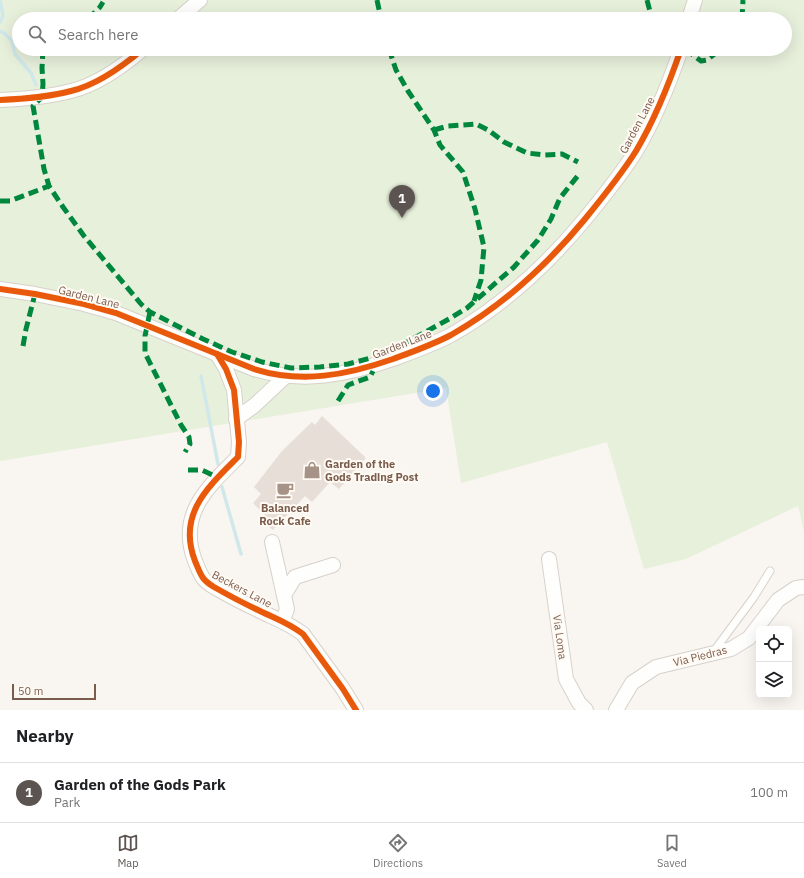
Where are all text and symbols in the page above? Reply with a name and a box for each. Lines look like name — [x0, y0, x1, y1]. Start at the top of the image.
search box — [12, 12, 792, 56]
icon: search — [26, 23, 48, 45]
text: Search here — [58, 25, 138, 44]
street label: Garden Lane — [616, 94, 658, 156]
pin: 1 — [389, 185, 415, 218]
street label: Garden Lane — [57, 283, 121, 311]
street label: Garden Lane — [370, 326, 434, 362]
your location — [423, 381, 443, 401]
place label: Garden of the Gods Trading Post — [325, 457, 418, 484]
shop icon: Garden of the Gods Trading Post — [302, 460, 322, 480]
cafe icon: Balanced Rock Cafe — [275, 480, 295, 500]
place label: Balanced Rock Cafe — [259, 501, 311, 528]
street label: Beckers Lane — [210, 567, 274, 611]
street label: Via Loma — [550, 614, 570, 660]
map controls — [756, 626, 792, 698]
button: locate — [756, 626, 792, 662]
street label: Via Piedras — [672, 643, 728, 669]
button: layers — [756, 662, 792, 698]
scale bar — [12, 682, 96, 701]
text: 50 m — [18, 684, 43, 698]
text: Nearby — [16, 725, 74, 747]
text: Garden of the Gods Park — [54, 775, 226, 794]
text: 1 — [25, 784, 33, 801]
text: 100 m — [750, 784, 788, 801]
text: Park — [54, 794, 80, 811]
tab: Map — [117, 832, 139, 870]
tab: Directions — [373, 832, 423, 870]
tab: Saved — [657, 832, 687, 870]

